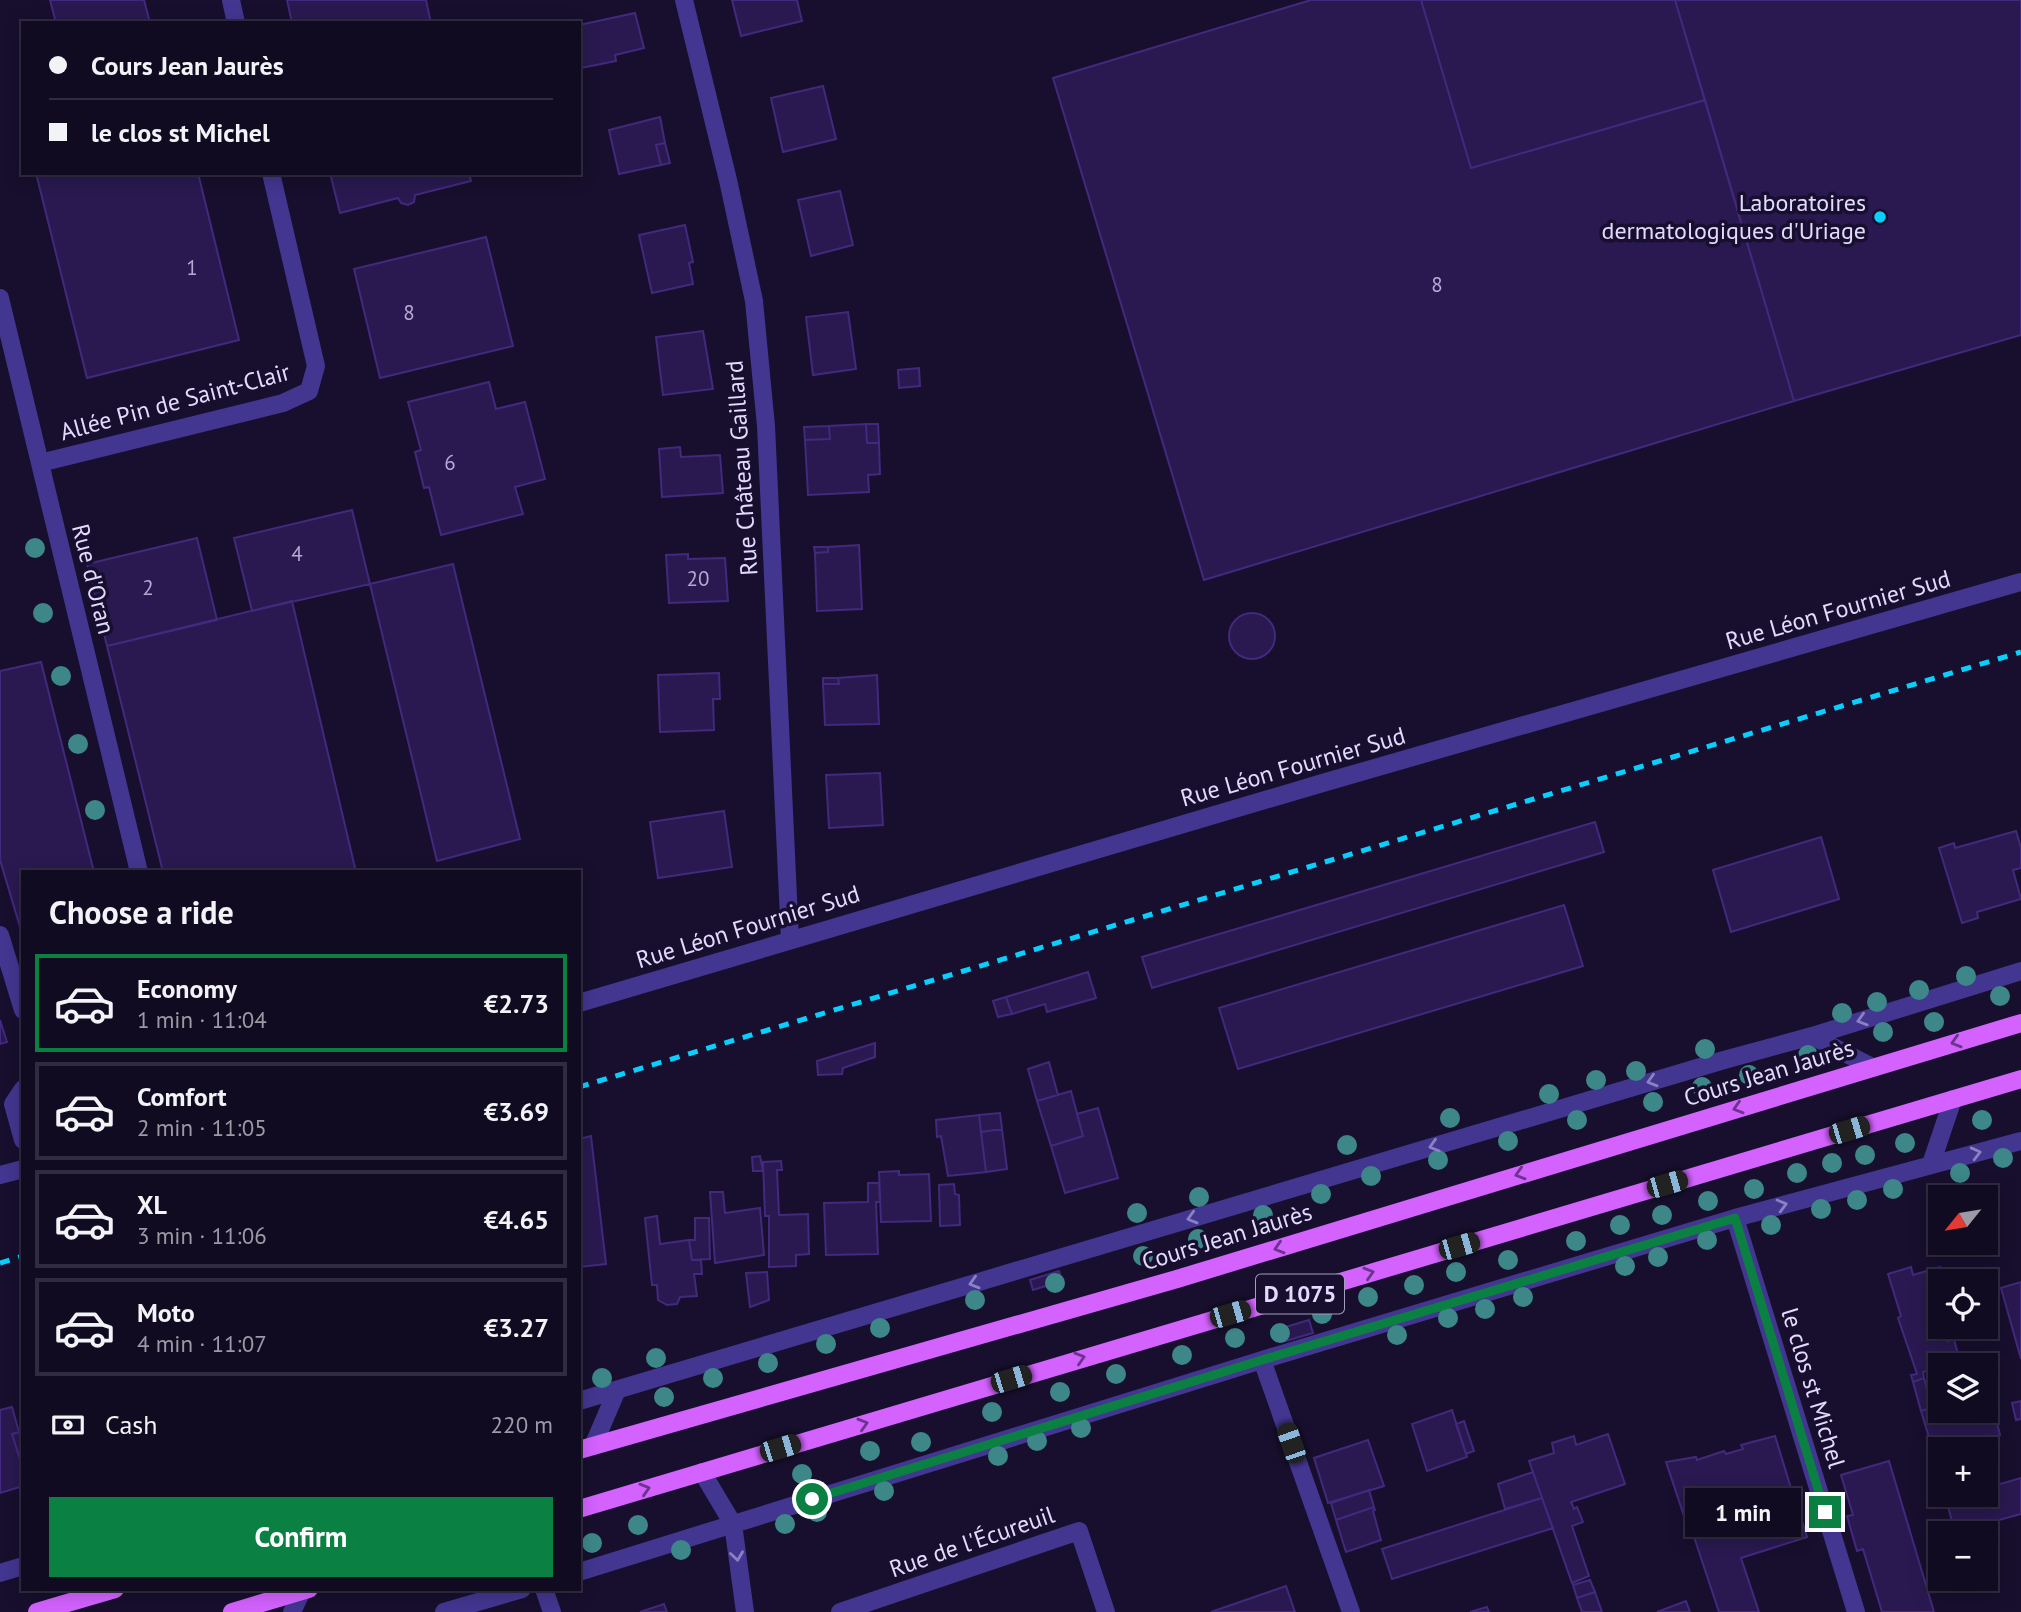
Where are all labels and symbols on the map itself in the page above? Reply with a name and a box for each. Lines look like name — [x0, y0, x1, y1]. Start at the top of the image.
place label: Laboratoires dermatologiques d'Uriage — [1602, 187, 1866, 246]
marker: Laboratoires dermatologiques d'Uriage — [1872, 209, 1888, 225]
house number: 1 — [186, 254, 198, 281]
house number: 8 — [1431, 271, 1443, 298]
house number: 8 — [403, 299, 415, 326]
street label: Allée Pin de Saint-Clair — [56, 356, 293, 447]
street label: Rue Château Gaillard — [719, 359, 764, 577]
house number: 6 — [444, 449, 456, 476]
street label: Rue d'Oran — [65, 521, 122, 637]
house number: 4 — [291, 540, 303, 567]
street label: Rue Léon Fournier Sud — [1722, 563, 1954, 656]
house number: 20 — [687, 565, 709, 592]
house number: 2 — [142, 574, 154, 601]
street label: Rue Léon Fournier Sud — [1177, 720, 1409, 813]
street label: Rue Léon Fournier Sud — [632, 878, 863, 975]
one-way arrow — [1856, 1012, 1869, 1026]
street label: Cours Jean Jaurès — [1680, 1032, 1858, 1113]
one-way arrow — [1950, 1034, 1962, 1049]
one-way arrow — [1646, 1073, 1658, 1088]
one-way arrow — [1732, 1099, 1744, 1114]
car — [1826, 1114, 1873, 1146]
one-way arrow — [1428, 1138, 1440, 1153]
one-way arrow — [1970, 1147, 1982, 1161]
one-way arrow — [1515, 1166, 1527, 1181]
car — [1644, 1168, 1691, 1200]
north arrow — [1928, 1185, 1998, 1255]
street label: Cours Jean Jaurès — [1138, 1196, 1316, 1277]
one-way arrow — [1776, 1199, 1788, 1213]
one-way arrow — [1186, 1209, 1198, 1224]
car — [1436, 1230, 1483, 1262]
one-way arrow — [1273, 1239, 1285, 1254]
one-way arrow — [1363, 1267, 1375, 1282]
one-way arrow — [968, 1274, 980, 1289]
road number: D 1075 — [1256, 1274, 1344, 1314]
car — [1207, 1298, 1254, 1330]
street label: le clos st Michel — [1774, 1304, 1853, 1472]
one-way arrow — [1074, 1352, 1086, 1367]
car — [988, 1363, 1035, 1395]
one-way arrow — [856, 1417, 868, 1432]
car — [1275, 1420, 1308, 1466]
car — [757, 1432, 804, 1464]
one-way arrow — [638, 1483, 650, 1498]
route start — [796, 1483, 828, 1515]
callout: 1 min — [1685, 1488, 1800, 1536]
route end — [1809, 1496, 1841, 1528]
street label: Rue de l'Écureuil — [885, 1499, 1059, 1584]
one-way arrow — [730, 1550, 745, 1562]

